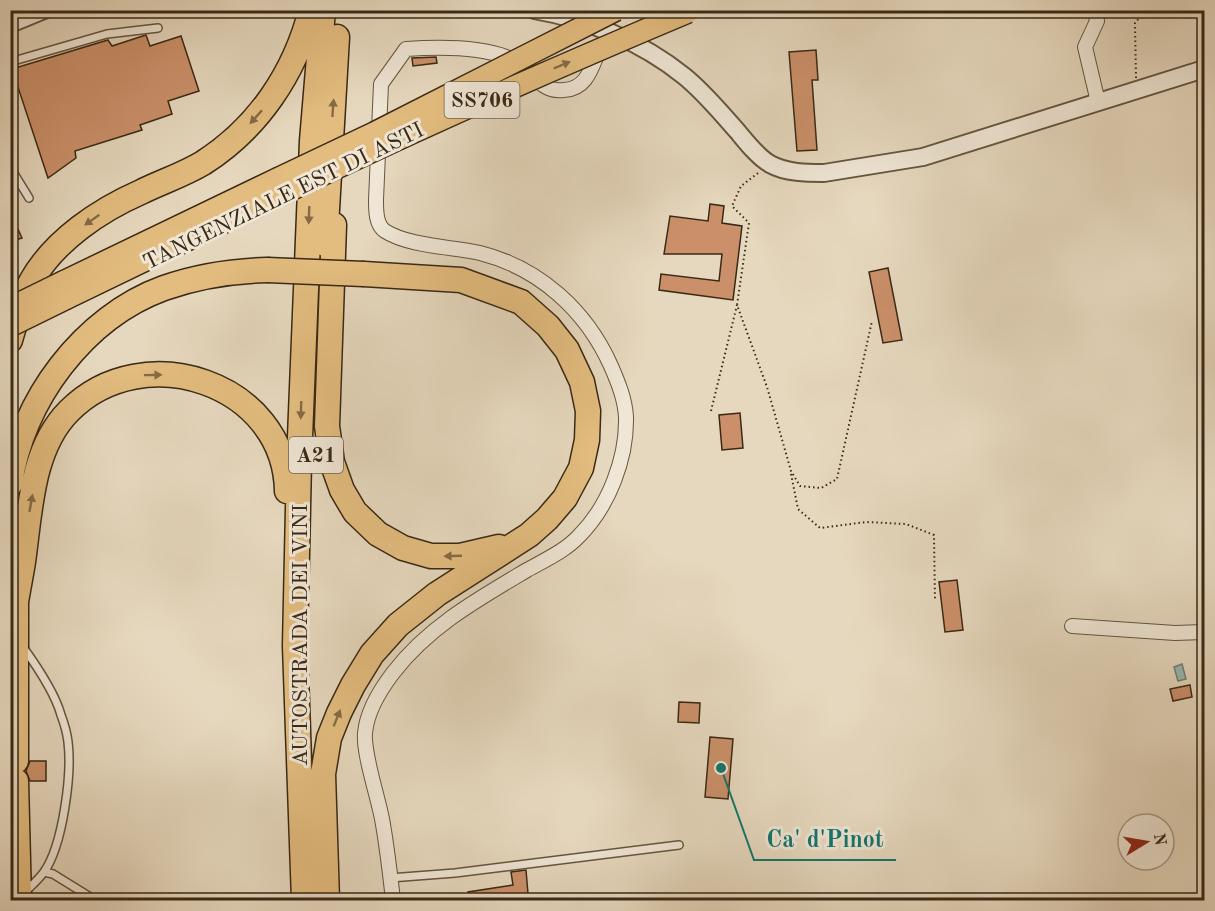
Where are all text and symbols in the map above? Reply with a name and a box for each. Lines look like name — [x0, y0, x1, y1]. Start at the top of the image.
one-way arrow — [553, 60, 571, 70]
road number: SS706 — [444, 82, 520, 118]
one-way arrow — [328, 98, 338, 117]
one-way arrow — [250, 109, 263, 124]
street label: TANGENZIALE EST DI ASTI — [140, 119, 428, 274]
one-way arrow — [305, 206, 314, 225]
one-way arrow — [84, 214, 100, 225]
one-way arrow — [144, 370, 163, 379]
one-way arrow — [297, 401, 306, 420]
road number: A21 — [289, 437, 343, 473]
one-way arrow — [27, 494, 36, 513]
street label: AUTOSTRADA DEI VINI — [290, 504, 312, 766]
one-way arrow — [443, 551, 462, 560]
one-way arrow — [333, 709, 342, 727]
north arrow — [1116, 812, 1176, 872]
callout: Ca' d'Pinot — [754, 818, 896, 860]
text: Ca' d'Pinot — [766, 829, 884, 853]
text: N — [1150, 832, 1168, 848]

